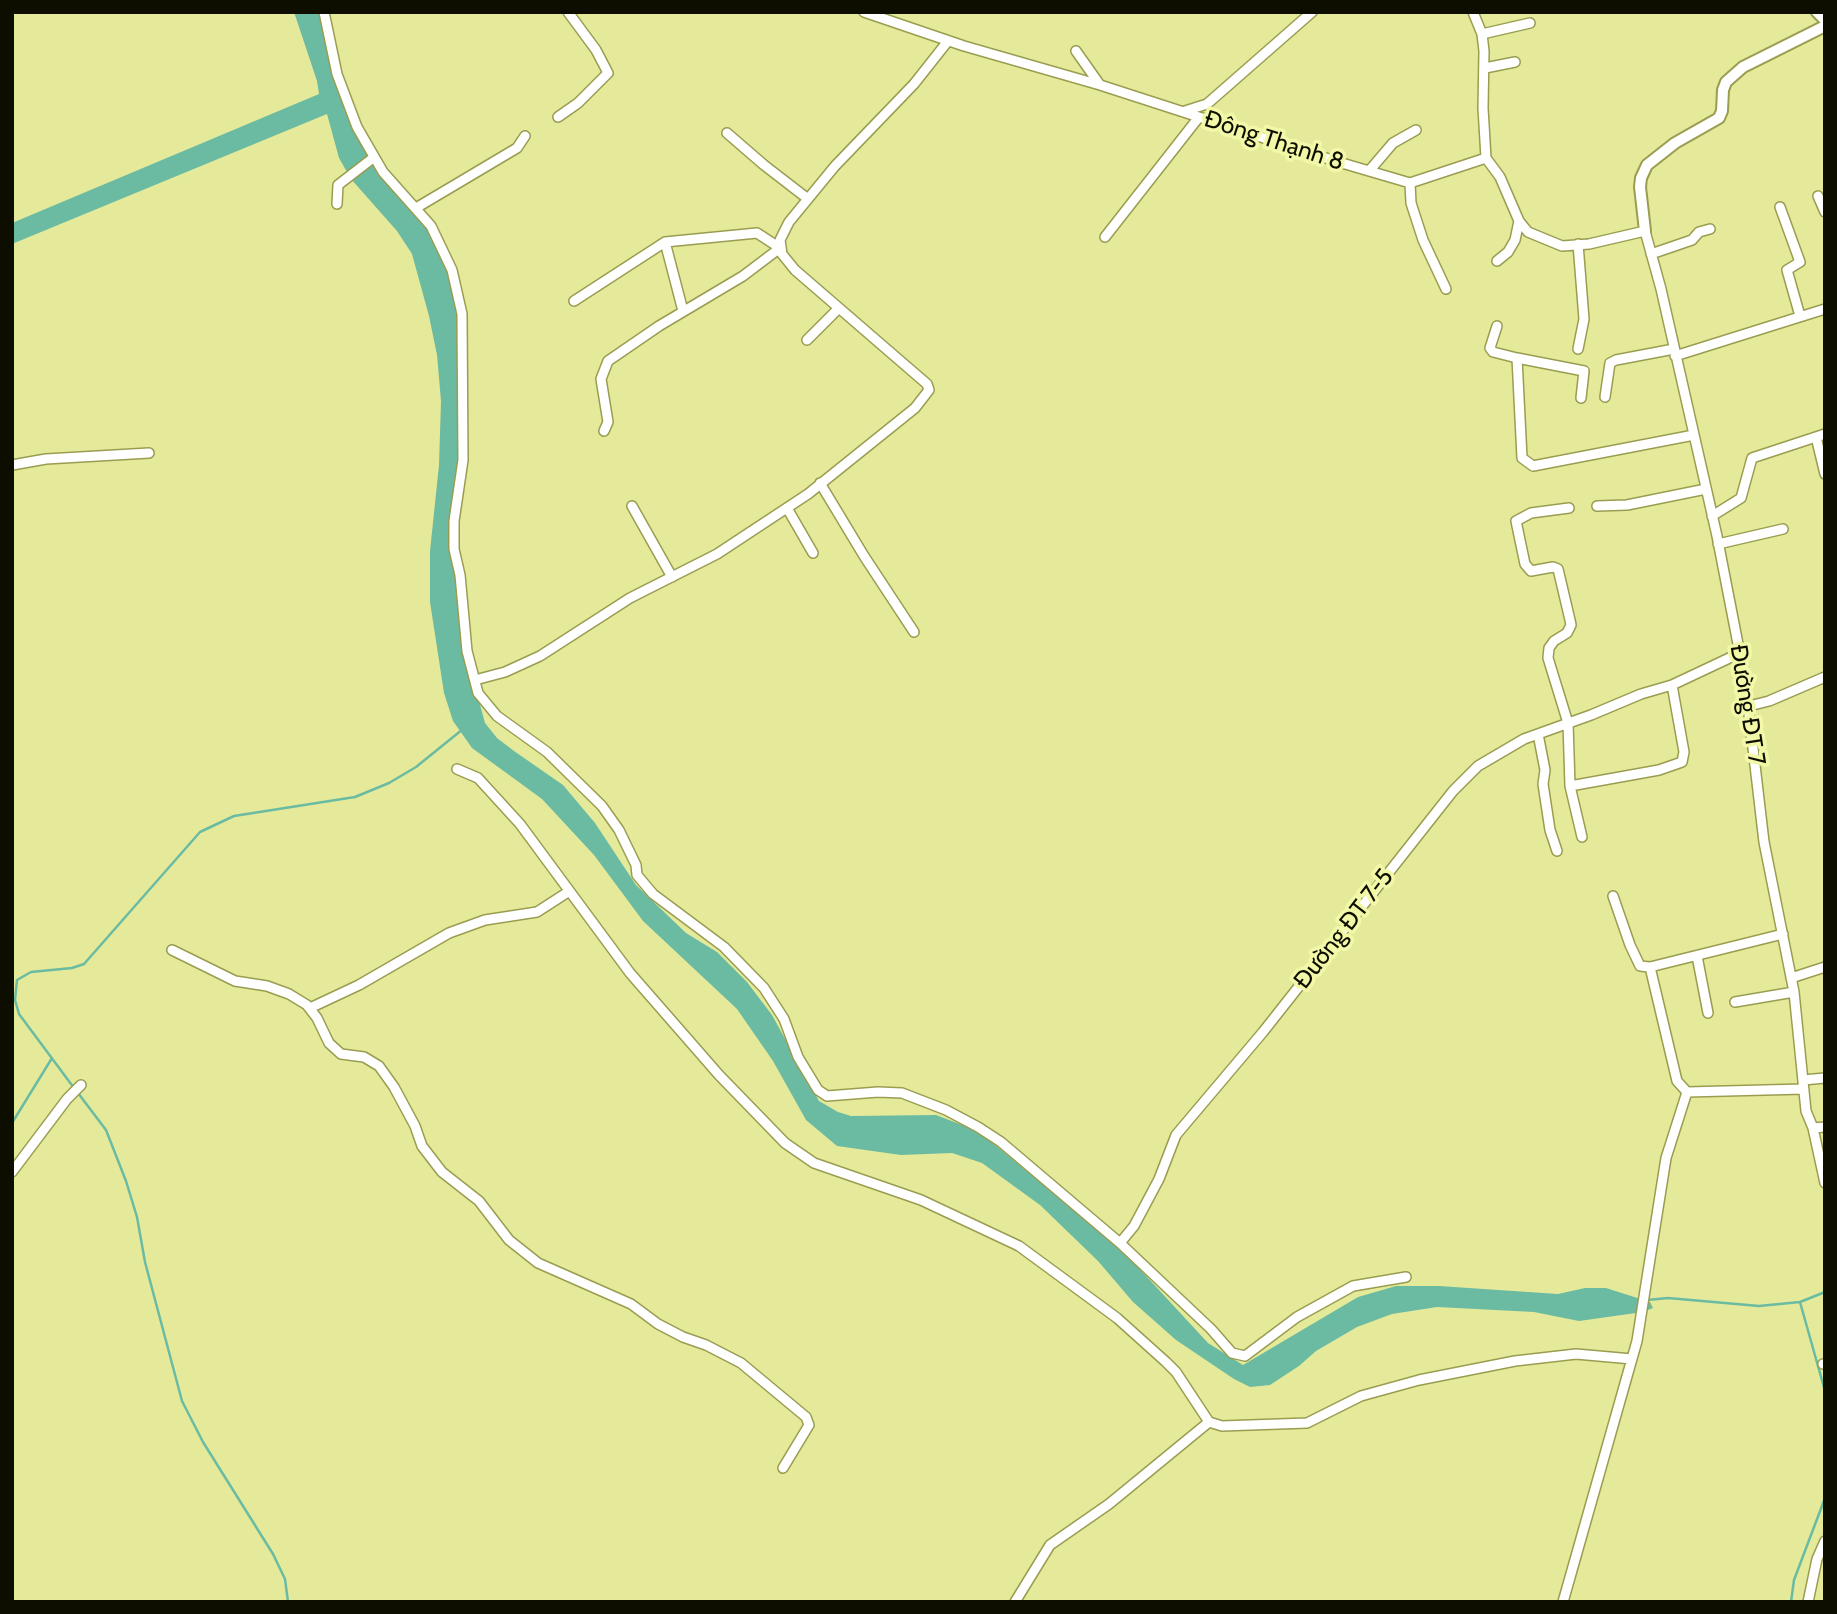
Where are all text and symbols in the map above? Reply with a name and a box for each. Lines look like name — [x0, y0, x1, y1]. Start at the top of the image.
street label: Đông Thạnh 8 — [1201, 105, 1347, 177]
street label: Đường ĐT 7 — [1723, 643, 1771, 767]
street label: Đường ĐT 7-5 — [1288, 863, 1400, 995]

